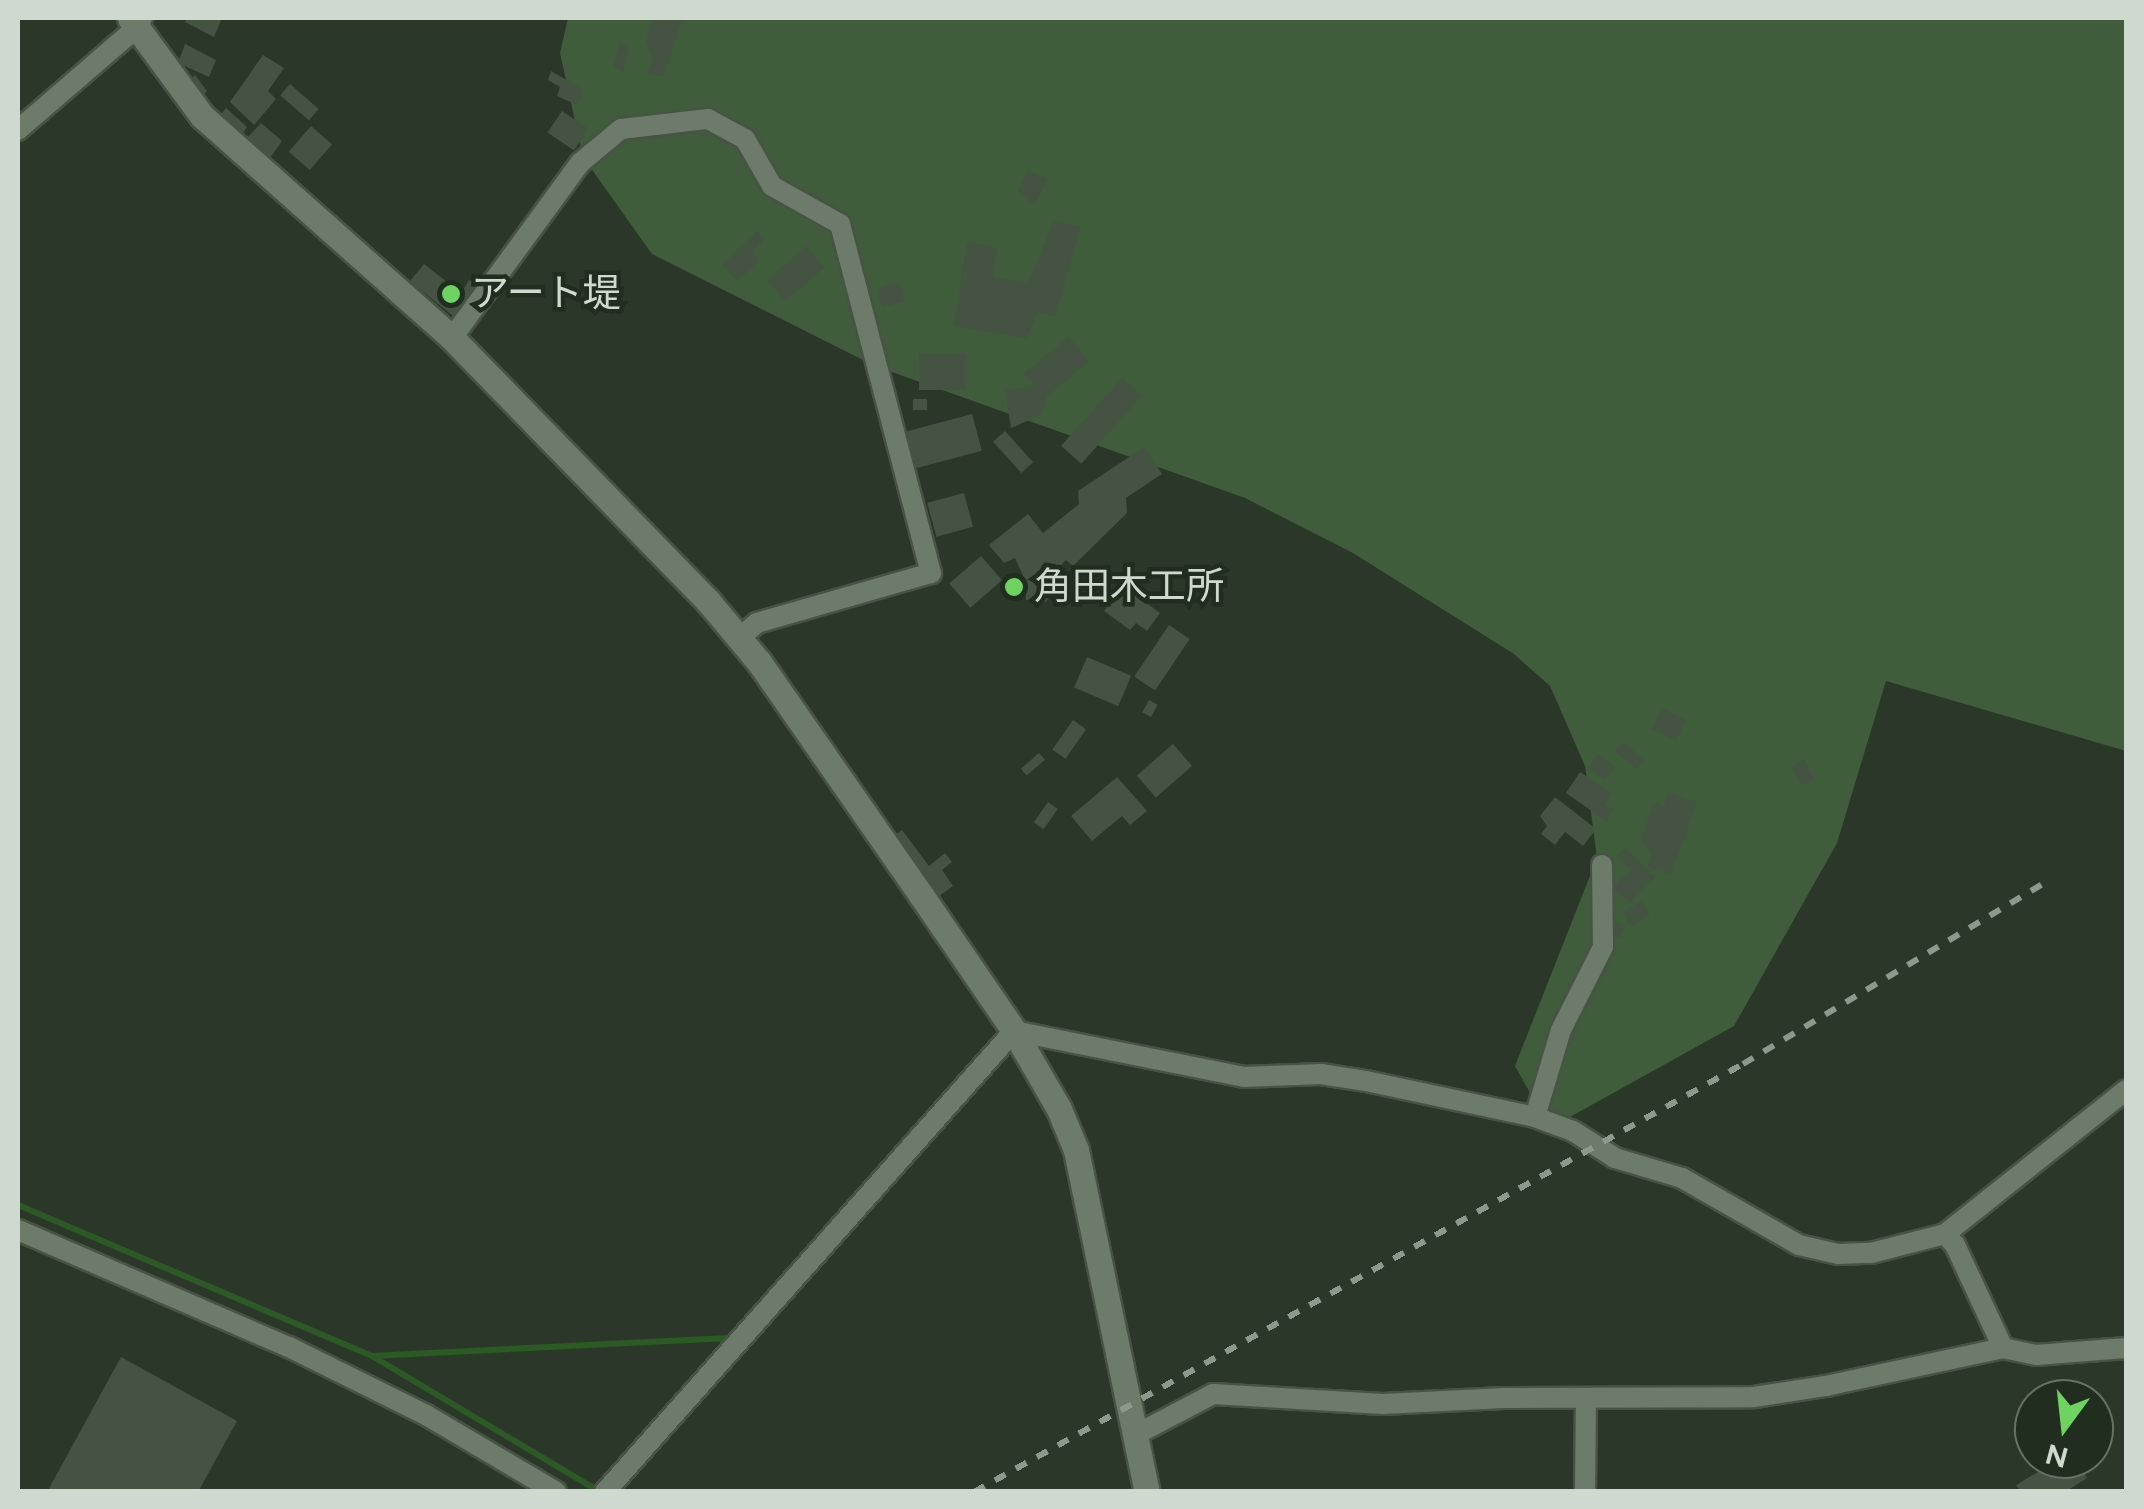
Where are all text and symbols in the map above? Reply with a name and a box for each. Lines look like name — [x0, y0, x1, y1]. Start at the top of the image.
place label: アート堤 — [471, 271, 621, 317]
marker: アート堤 — [440, 283, 462, 305]
place label: 角田木工所 — [1034, 564, 1224, 610]
marker: 角田木工所 — [1003, 576, 1025, 598]
north arrow — [2014, 1379, 2114, 1479]
text: N — [2042, 1437, 2072, 1475]

